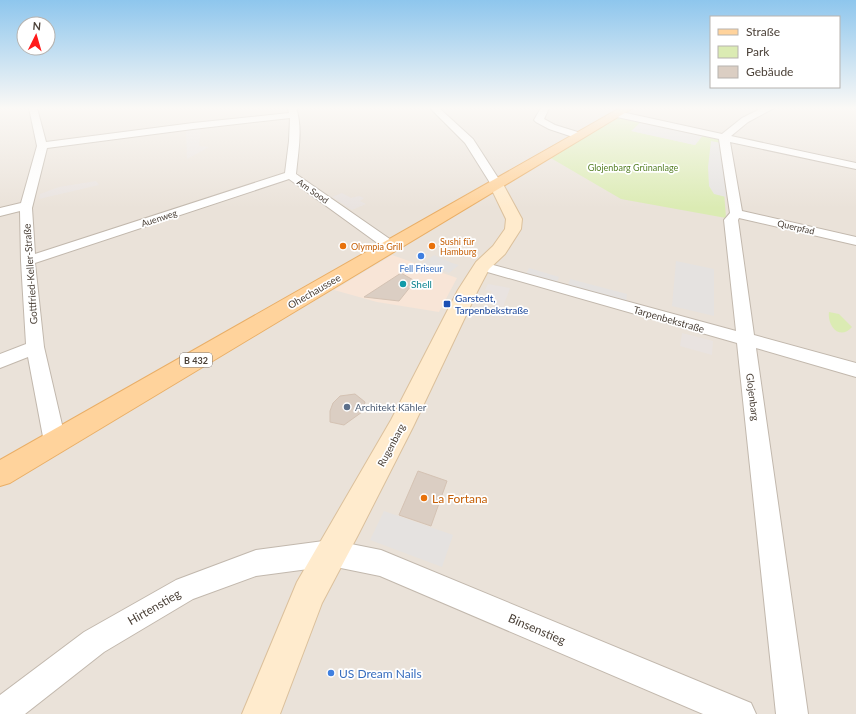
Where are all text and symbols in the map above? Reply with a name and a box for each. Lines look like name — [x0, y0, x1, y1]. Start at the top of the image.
north arrow — [16, 16, 56, 56]
legend — [710, 16, 840, 88]
text: N — [32, 19, 42, 32]
text: Straße — [746, 24, 780, 39]
text: Park — [746, 44, 770, 59]
text: Gebäude — [746, 64, 793, 79]
park label: Glojenbarg Grünanlage — [588, 162, 679, 173]
street label: Am Sood — [295, 176, 331, 206]
street label: Auenweg — [140, 207, 179, 229]
street label: Querpfad — [776, 217, 816, 237]
street label: Gottfried-Keller-Straße — [21, 223, 39, 325]
place label: Sushi für Hamburg — [440, 236, 477, 257]
marker: Olympia Grill — [338, 241, 348, 251]
place label: Olympia Grill — [351, 241, 402, 252]
marker: Sushi für Hamburg — [427, 241, 437, 251]
marker: Fell Friseur — [416, 251, 426, 261]
place label: Fell Friseur — [399, 263, 443, 274]
street label: Ohechaussee — [285, 271, 343, 311]
place label: Shell — [411, 278, 432, 290]
marker: Shell — [398, 279, 408, 289]
place label: Garstedt, Tarpenbekstraße — [455, 292, 528, 316]
marker: Garstedt, Tarpenbekstraße — [442, 299, 452, 309]
street label: Tarpenbekstraße — [632, 303, 706, 335]
road number: B 432 — [180, 353, 212, 367]
street label: Glojenbarg — [744, 373, 762, 421]
place label: Architekt Kähler — [355, 401, 427, 413]
marker: Architekt Kähler — [342, 402, 352, 412]
street label: Rugenbarg — [375, 421, 407, 469]
place label: La Fortana — [432, 491, 488, 506]
marker: La Fortana — [419, 493, 429, 503]
street label: Hirtenstieg — [125, 586, 183, 628]
street label: Binsenstieg — [506, 610, 568, 648]
place label: US Dream Nails — [339, 666, 422, 681]
marker: US Dream Nails — [326, 668, 336, 678]

